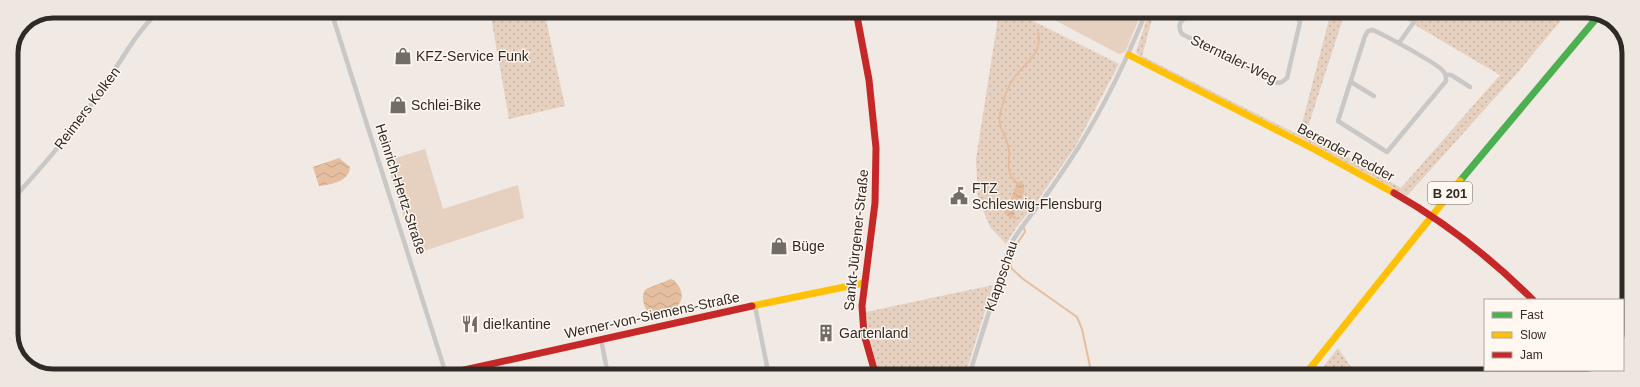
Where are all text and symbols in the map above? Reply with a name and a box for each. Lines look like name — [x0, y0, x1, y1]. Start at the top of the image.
street label: Sterntaler-Weg — [1188, 31, 1280, 87]
shop icon: KFZ-Service Funk — [393, 46, 413, 66]
place label: KFZ-Service Funk — [416, 48, 530, 64]
street label: Reimers Kolken — [51, 64, 123, 152]
shop icon: Schlei-Bike — [388, 95, 408, 115]
place label: Schlei-Bike — [411, 97, 481, 113]
street label: Berender Redder — [1295, 120, 1397, 184]
street label: Heinrich-Hertz-Straße — [372, 122, 430, 256]
street label: Sankt-Jürgener-Straße — [841, 168, 871, 312]
place label: FTZ Schleswig-Flensburg — [972, 180, 1102, 212]
road number: B 201 — [1428, 182, 1472, 204]
public building icon: FTZ Schleswig-Flensburg — [949, 186, 969, 206]
shop icon: Büge — [769, 236, 789, 256]
place label: Büge — [792, 238, 825, 254]
street label: Klappschau — [982, 239, 1020, 313]
street label: Werner-von-Siemens-Straße — [563, 289, 741, 341]
legend — [1484, 299, 1624, 371]
text: Fast — [1520, 308, 1544, 322]
restaurant icon: die!kantine — [460, 314, 480, 334]
place label: die!kantine — [483, 316, 551, 332]
building icon: Gartenland — [816, 323, 836, 343]
place label: Gartenland — [839, 325, 908, 341]
text: Slow — [1520, 328, 1546, 342]
text: Jam — [1520, 348, 1543, 362]

